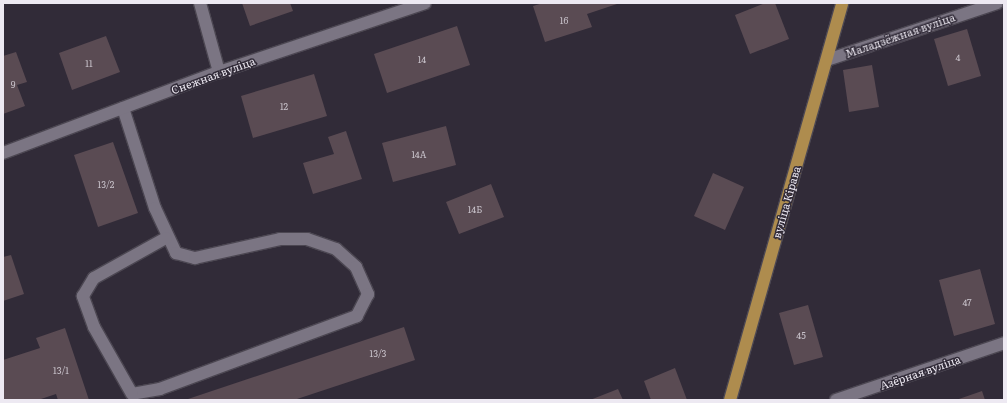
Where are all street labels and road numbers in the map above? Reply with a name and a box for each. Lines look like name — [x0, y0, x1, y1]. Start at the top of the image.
street label: Маладзёжная вуліца — [843, 10, 957, 60]
street label: Снежная вуліца — [169, 54, 257, 96]
street label: вуліца Кірава — [769, 164, 803, 240]
street label: Азёрная вуліца — [878, 352, 962, 392]

